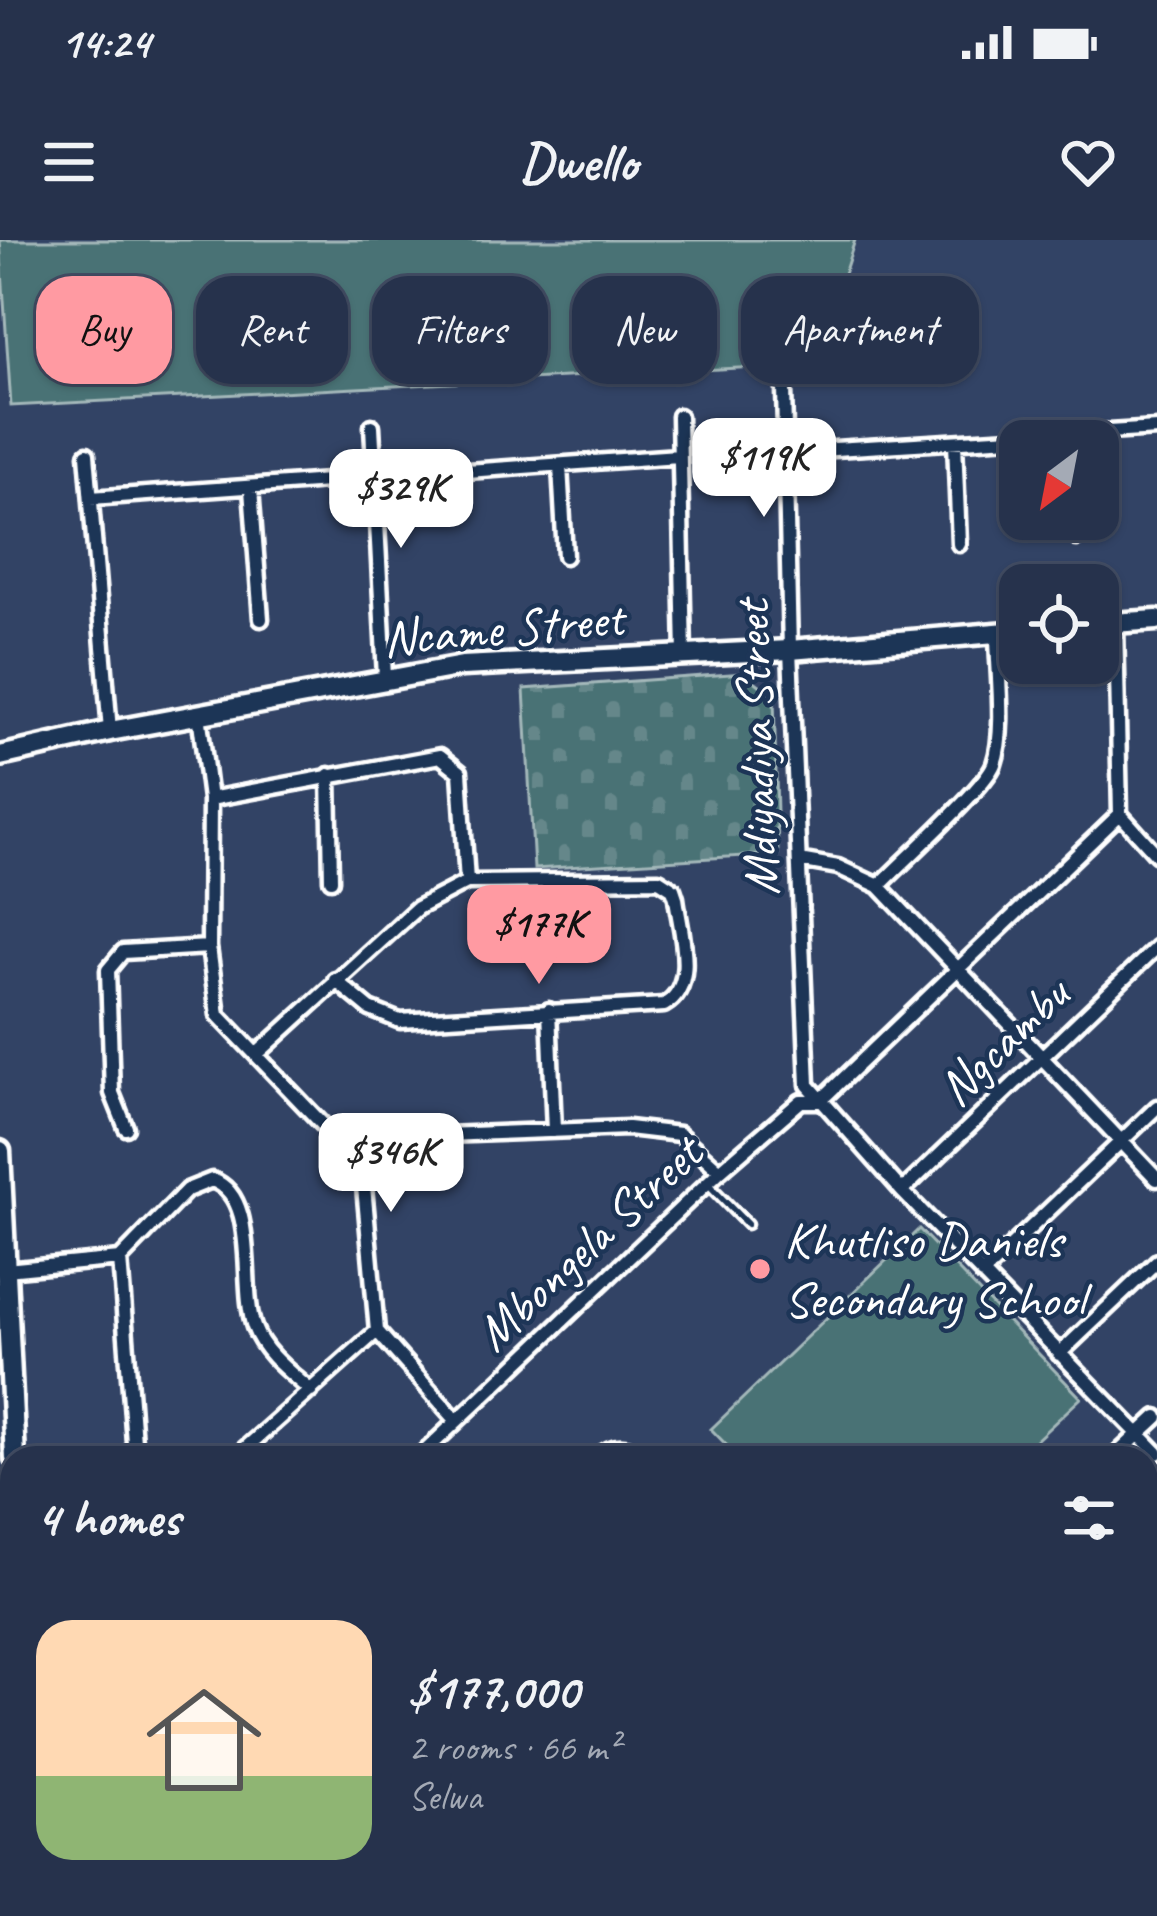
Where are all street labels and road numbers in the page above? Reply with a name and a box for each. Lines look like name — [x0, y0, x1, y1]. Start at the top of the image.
street label: Ncame Street — [380, 585, 631, 670]
street label: Mdiyadiya Street — [719, 594, 793, 897]
street label: Ngcambu — [924, 961, 1085, 1119]
street label: Mbongela Street — [461, 1118, 719, 1364]

